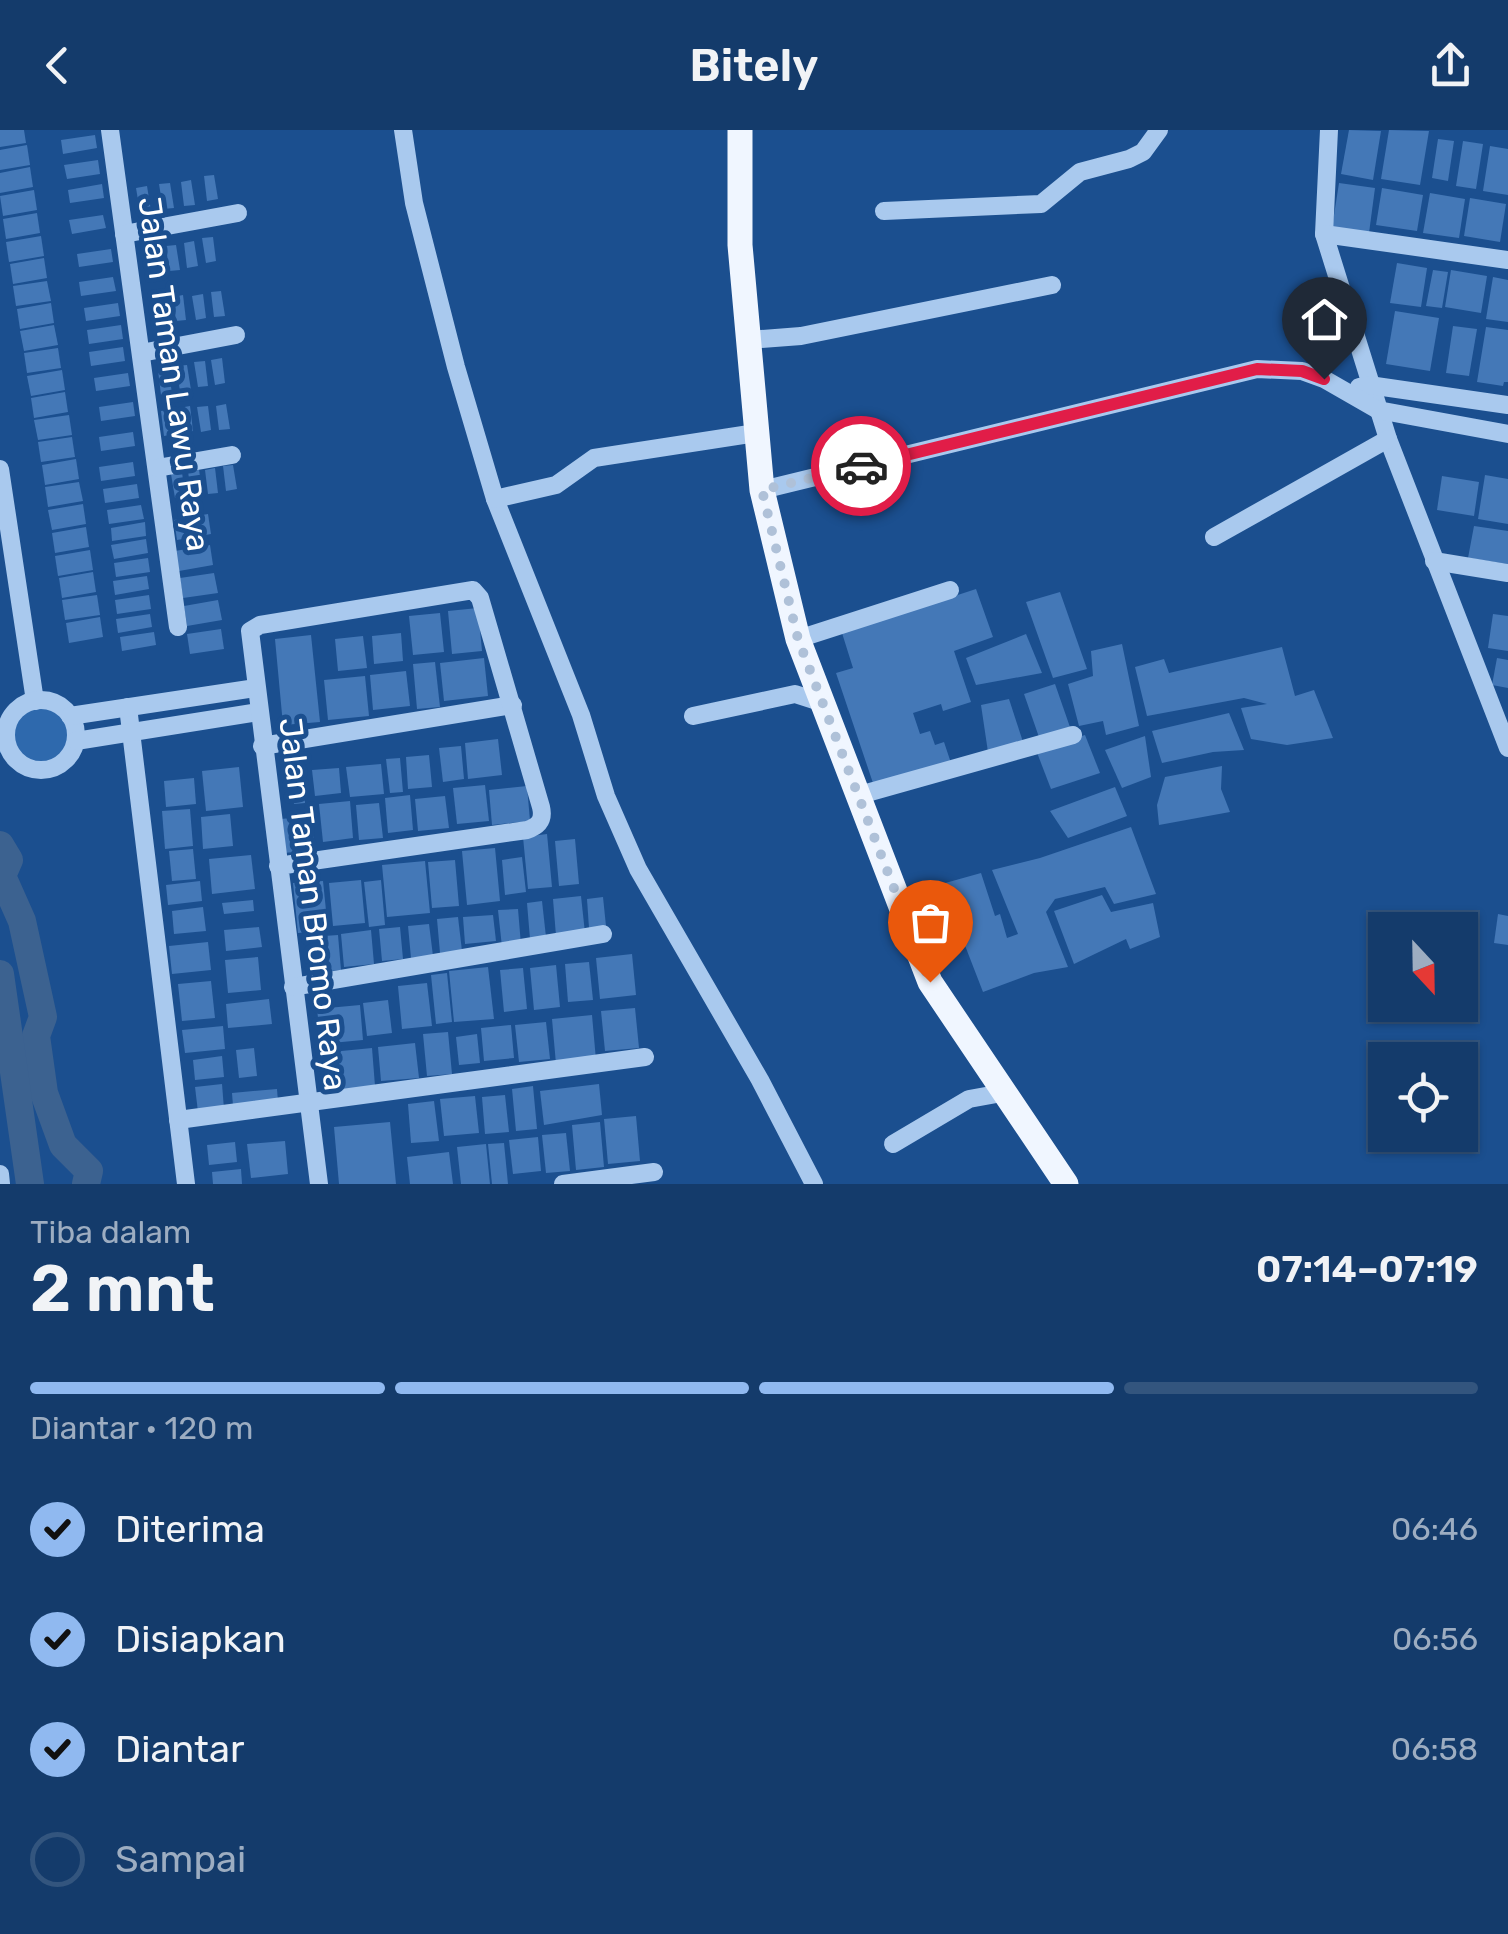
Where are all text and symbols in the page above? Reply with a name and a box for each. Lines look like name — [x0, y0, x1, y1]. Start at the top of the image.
icon: back — [30, 38, 85, 93]
icon: share — [1423, 38, 1478, 93]
text: Bitely — [690, 39, 818, 92]
street label: Jalan Taman Lawu Raya — [130, 194, 218, 554]
pin — [1282, 277, 1367, 380]
icon: home — [1297, 292, 1352, 347]
courier — [811, 416, 911, 516]
icon: car — [834, 439, 889, 494]
street label: Jalan Taman Bromo Raya — [271, 715, 355, 1093]
pin — [888, 880, 973, 983]
icon: bag — [903, 895, 958, 950]
north arrow — [1368, 912, 1478, 1022]
map controls — [1368, 912, 1478, 1152]
button: locate — [1368, 1042, 1478, 1152]
text: Tiba dalam — [30, 1213, 191, 1251]
text: 07:14–07:19 — [1256, 1246, 1478, 1292]
text: 2 mnt — [30, 1250, 215, 1327]
text: Diantar · 120 m — [30, 1409, 254, 1447]
icon: check — [30, 1502, 85, 1557]
text: Diterima — [115, 1506, 265, 1552]
text: 06:46 — [1391, 1510, 1478, 1548]
icon: check — [30, 1612, 85, 1667]
text: Disiapkan — [115, 1616, 286, 1662]
text: 06:56 — [1392, 1620, 1478, 1658]
icon: check — [30, 1722, 85, 1777]
text: Diantar — [115, 1726, 244, 1772]
text: 06:58 — [1391, 1730, 1478, 1768]
text: Sampai — [115, 1836, 246, 1882]

